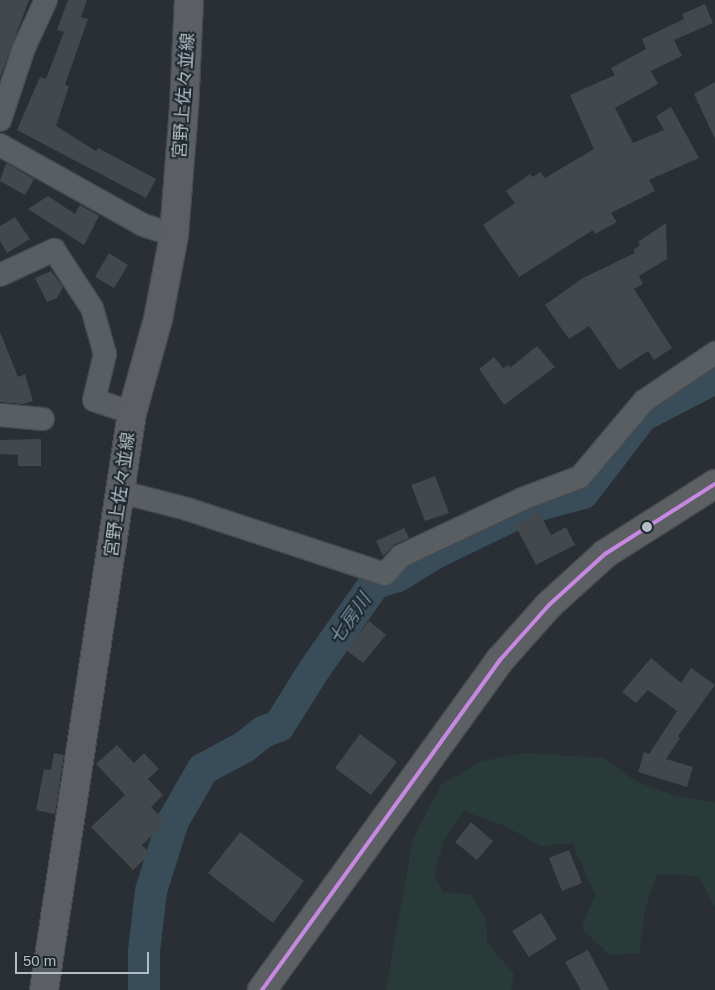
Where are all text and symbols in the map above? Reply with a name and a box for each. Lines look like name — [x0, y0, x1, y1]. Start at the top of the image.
street label: 宮野上佐々並線 — [169, 32, 199, 160]
street label: 宮野上佐々並線 — [101, 431, 139, 559]
unlabelled marker — [642, 522, 652, 532]
water label: 七房川 — [324, 589, 376, 649]
scale bar — [18, 942, 151, 974]
text: 50 m — [23, 952, 56, 969]

